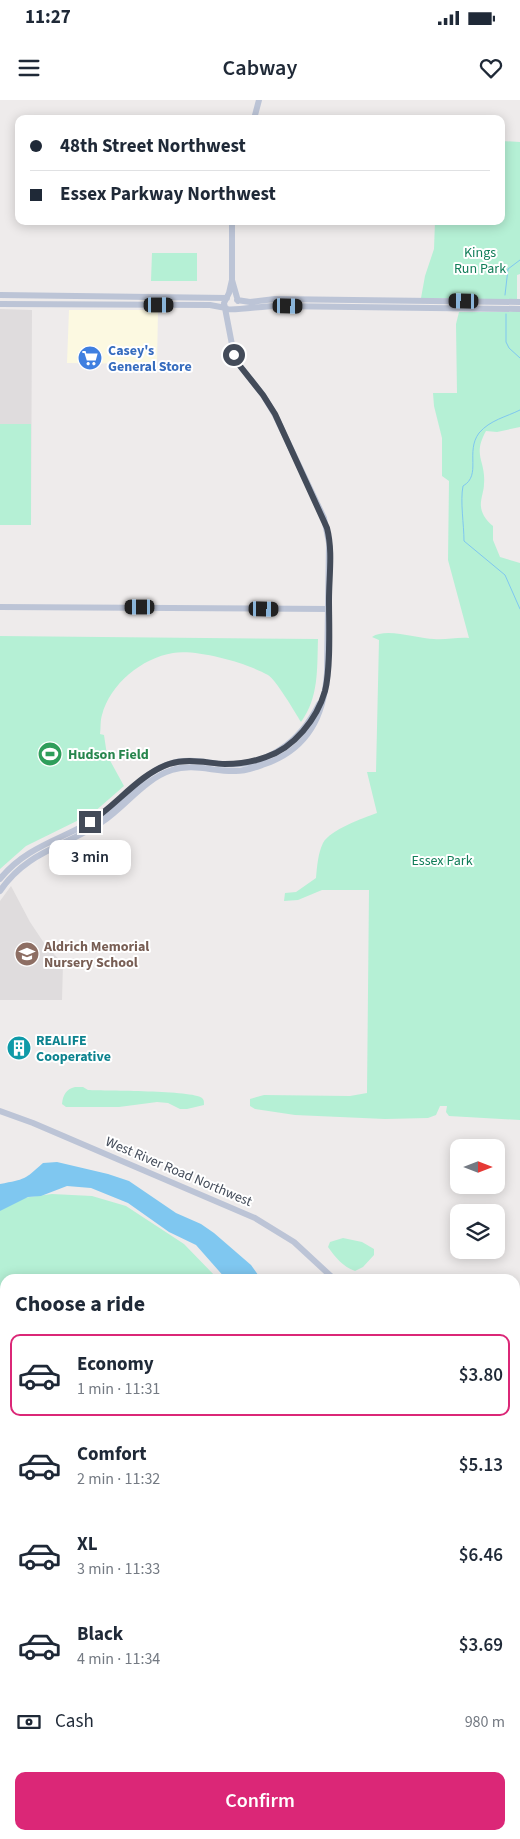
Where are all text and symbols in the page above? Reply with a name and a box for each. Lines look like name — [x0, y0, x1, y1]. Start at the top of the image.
text: 11:27 — [25, 4, 71, 31]
text: Cabway — [223, 52, 297, 84]
icon: menu — [15, 54, 43, 82]
icon: heart — [477, 54, 505, 82]
text: 48th Street Northwest — [60, 133, 246, 160]
text: Essex Parkway Northwest — [60, 181, 276, 208]
park label: Kings Run Park — [454, 243, 506, 279]
car — [448, 293, 479, 309]
car — [144, 298, 174, 313]
car — [272, 298, 303, 314]
place label: Casey's General Store — [108, 341, 192, 377]
route start — [223, 344, 245, 366]
supermarket icon: Casey's General Store — [77, 345, 103, 371]
car — [125, 600, 155, 615]
car — [248, 601, 279, 617]
sports icon: Hudson Field — [37, 741, 63, 767]
place label: Hudson Field — [68, 745, 149, 765]
route end — [79, 811, 101, 833]
callout: 3 min — [49, 840, 131, 874]
text: 3 min — [71, 846, 109, 868]
park label: Essex Park — [411, 851, 473, 871]
place label: Aldrich Memorial Nursery School — [43, 937, 149, 973]
school or university icon: Aldrich Memorial Nursery School — [14, 941, 40, 967]
place label: REALIFE Cooperative — [36, 1031, 111, 1067]
building icon: REALIFE Cooperative — [6, 1035, 32, 1061]
street label: West River Road Northwest — [102, 1132, 255, 1212]
north arrow — [450, 1139, 505, 1194]
map controls — [450, 1139, 505, 1259]
button: layers — [450, 1204, 505, 1259]
text: Choose a ride — [15, 1288, 145, 1320]
text: Economy — [77, 1351, 154, 1378]
icon: car — [17, 1353, 62, 1398]
text: $3.80 — [459, 1362, 503, 1389]
text: 1 min · 11:31 — [77, 1378, 160, 1400]
text: Comfort — [77, 1441, 147, 1468]
icon: car — [17, 1443, 62, 1488]
text: $5.13 — [459, 1452, 503, 1479]
text: 2 min · 11:32 — [77, 1468, 160, 1490]
text: XL — [77, 1531, 98, 1558]
icon: car — [17, 1533, 62, 1578]
text: $6.46 — [459, 1542, 503, 1569]
text: 3 min · 11:33 — [77, 1558, 160, 1580]
text: Black — [77, 1621, 123, 1648]
icon: car — [17, 1623, 62, 1668]
text: $3.69 — [459, 1632, 503, 1659]
text: 4 min · 11:34 — [77, 1648, 160, 1670]
icon: cash — [15, 1708, 43, 1736]
text: Cash — [55, 1708, 94, 1735]
text: 980 m — [465, 1711, 505, 1733]
button: Confirm — [15, 1772, 505, 1830]

